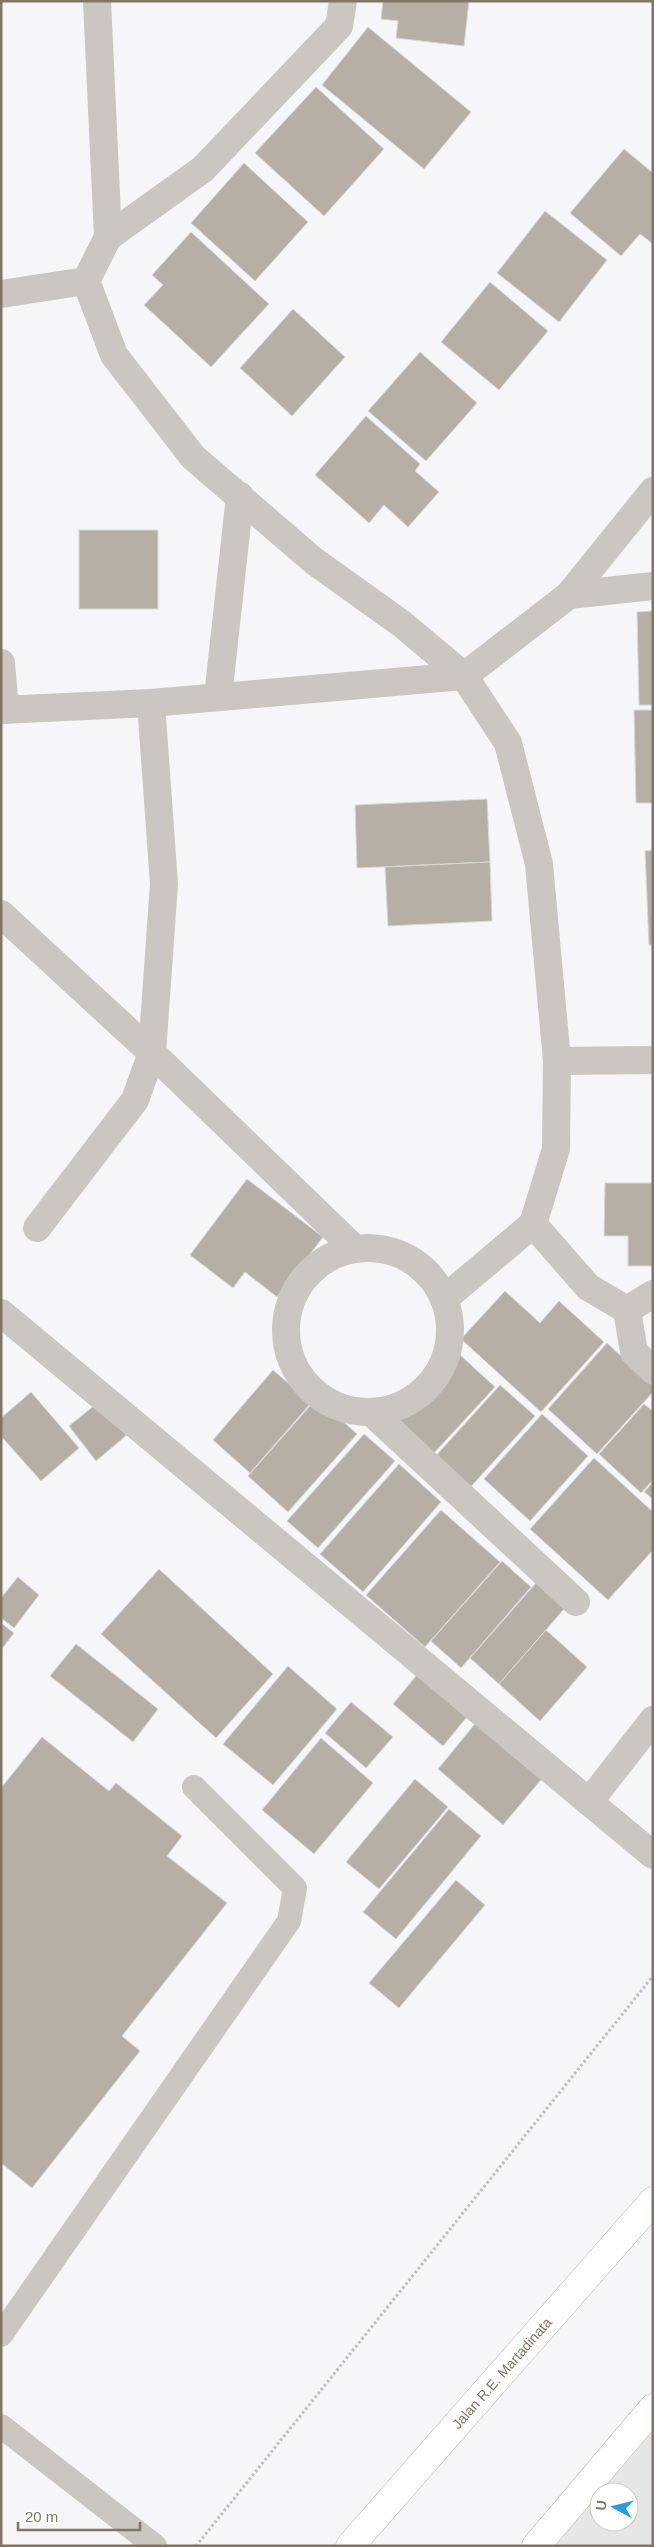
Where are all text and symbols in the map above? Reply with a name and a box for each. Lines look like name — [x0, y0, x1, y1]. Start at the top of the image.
street label: Jalan R.E. Martadinata — [449, 2314, 555, 2432]
north arrow — [589, 2482, 639, 2532]
text: U — [593, 2499, 610, 2511]
scale bar — [18, 2500, 140, 2532]
text: 20 m — [25, 2508, 58, 2525]

